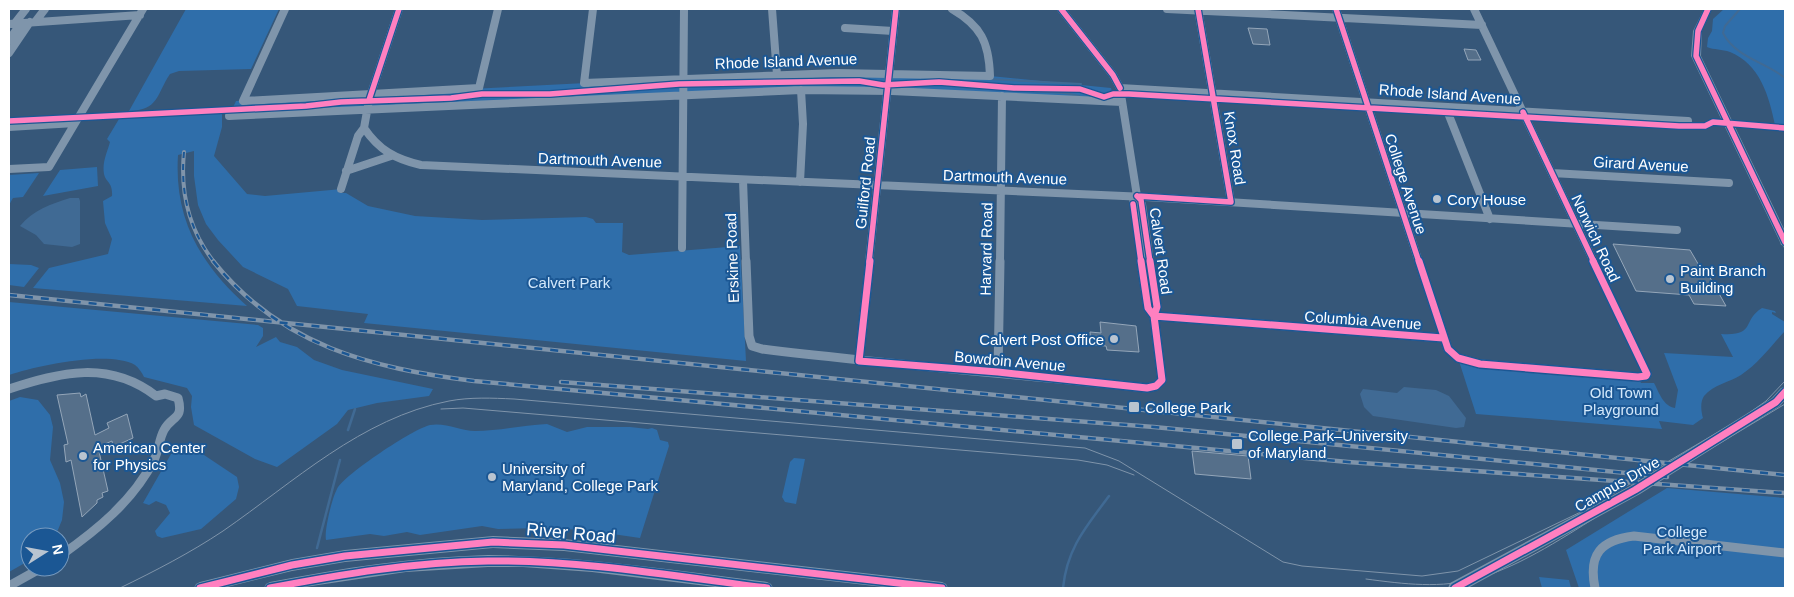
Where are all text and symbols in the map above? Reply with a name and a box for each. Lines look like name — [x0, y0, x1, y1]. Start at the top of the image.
street label: Rhode Island Avenue — [715, 50, 857, 72]
street label: Rhode Island Avenue — [1378, 81, 1522, 107]
street label: Knox Road — [1221, 110, 1249, 186]
street label: College Avenue — [1382, 132, 1430, 236]
street label: Guilford Road — [852, 136, 878, 230]
street label: Dartmouth Avenue — [538, 149, 662, 171]
street label: Girard Avenue — [1593, 153, 1689, 175]
street label: Dartmouth Avenue — [943, 166, 1067, 188]
place label: Cory House — [1447, 191, 1526, 208]
street label: Norwich Road — [1568, 192, 1624, 284]
marker: Cory House — [1431, 193, 1443, 205]
street label: Harvard Road — [977, 202, 995, 296]
street label: Calvert Road — [1146, 206, 1176, 296]
street label: Erskine Road — [722, 213, 742, 303]
place label: Paint Branch Building — [1680, 262, 1766, 296]
marker: Paint Branch Building — [1664, 273, 1676, 285]
park label: Calvert Park — [528, 274, 611, 291]
street label: Columbia Avenue — [1304, 307, 1422, 333]
place label: Calvert Post Office — [979, 331, 1104, 348]
marker: Calvert Post Office — [1108, 333, 1120, 345]
street label: Bowdoin Avenue — [954, 348, 1066, 374]
park label: Old Town Playground — [1583, 384, 1659, 418]
place label: College Park — [1145, 399, 1231, 416]
marker: College Park — [1127, 400, 1141, 414]
place label: College Park–University of Maryland — [1248, 427, 1409, 461]
marker: College Park–University of Maryland — [1230, 437, 1244, 451]
place label: American Center for Physics — [93, 439, 206, 473]
marker: American Center for Physics — [77, 450, 89, 462]
street label: Campus Drive — [1572, 453, 1662, 515]
place label: University of Maryland, College Park — [502, 460, 658, 494]
marker: University of Maryland, College Park — [486, 471, 498, 483]
street label: River Road — [525, 519, 617, 547]
park label: College Park Airport — [1643, 523, 1722, 557]
north arrow — [20, 527, 70, 577]
text: N — [49, 543, 67, 556]

